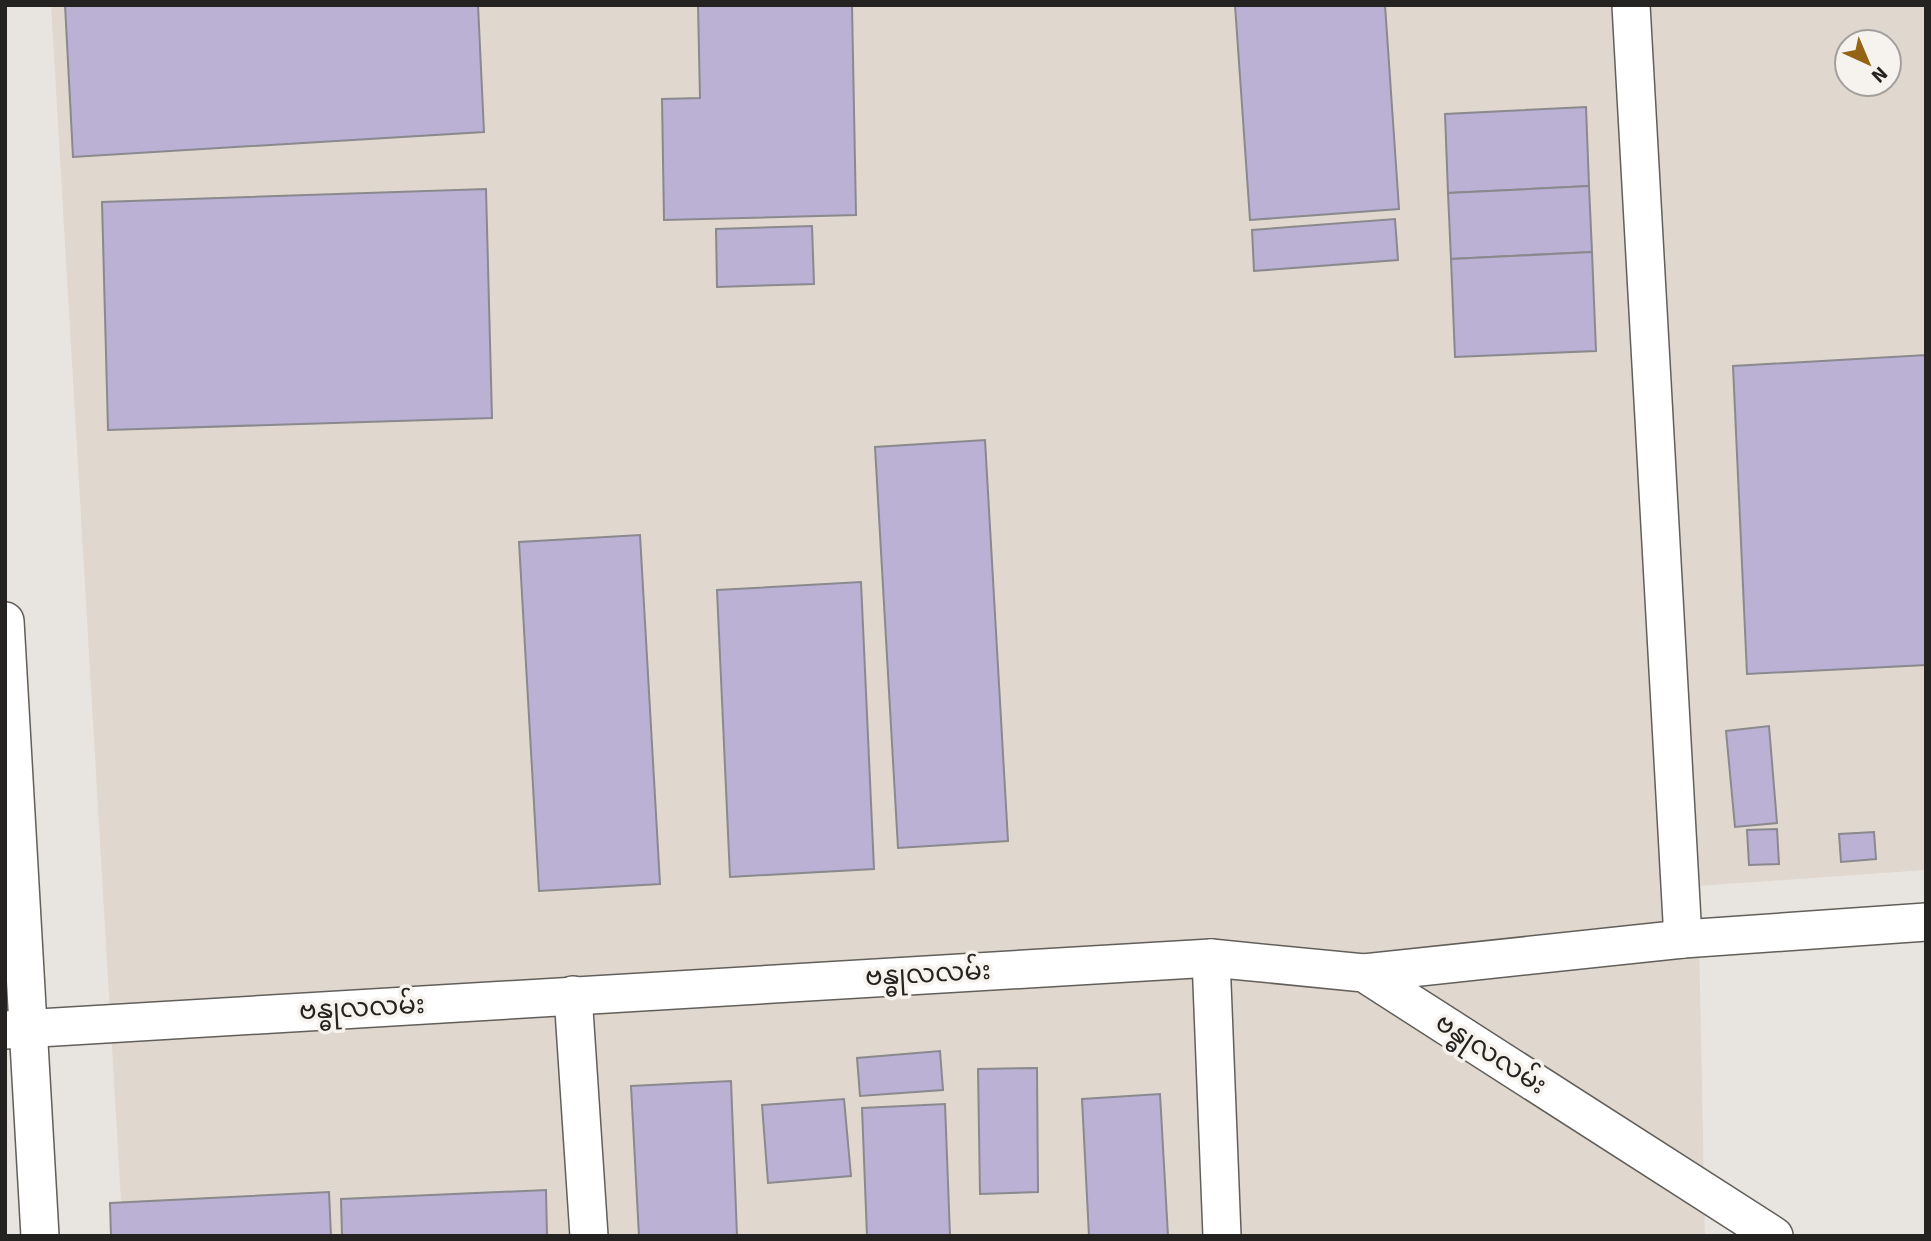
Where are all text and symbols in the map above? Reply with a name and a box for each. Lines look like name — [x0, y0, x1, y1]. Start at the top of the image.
north arrow — [1833, 28, 1903, 98]
text: N — [1866, 61, 1892, 88]
street label: ဗန္ဓုလလမ်း — [864, 953, 992, 998]
street label: ဗန္ဓုလလမ်း — [298, 987, 426, 1032]
street label: ဗန္ဓုလလမ်း — [1427, 1005, 1554, 1106]

